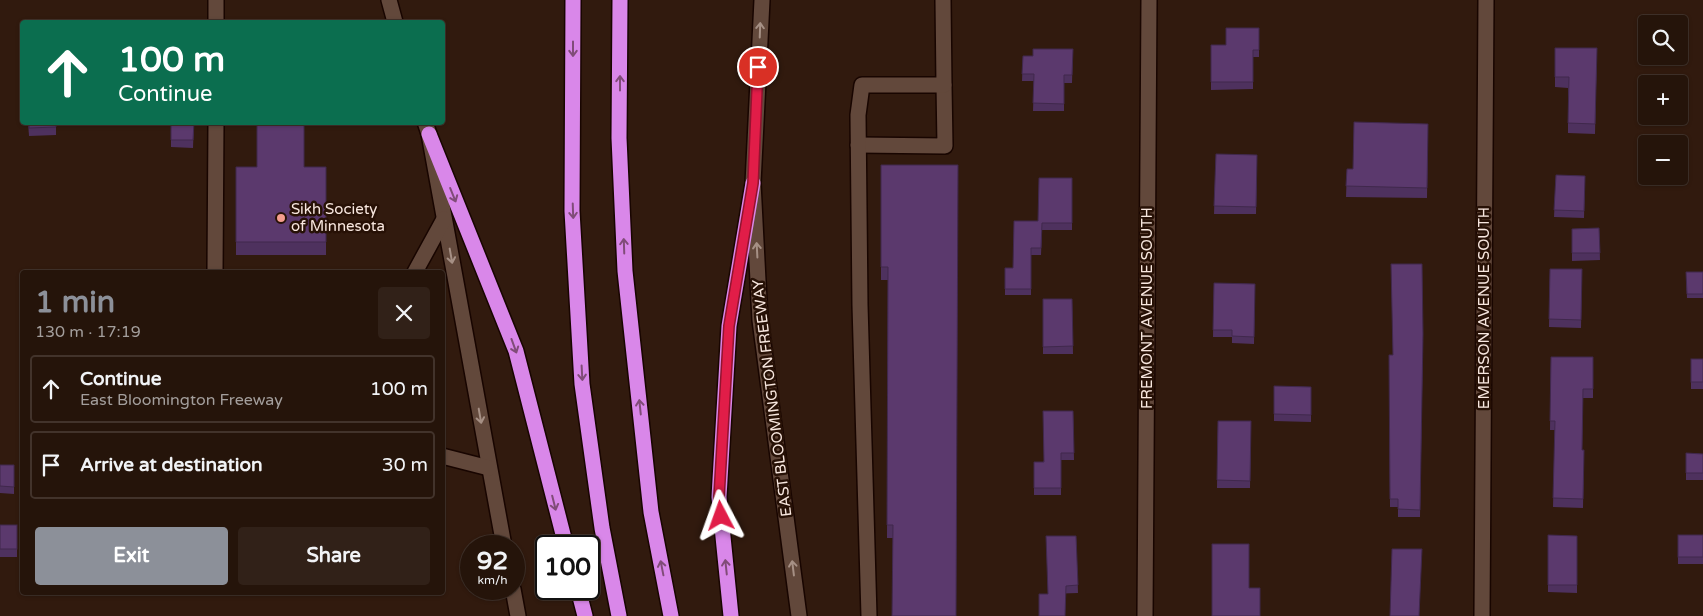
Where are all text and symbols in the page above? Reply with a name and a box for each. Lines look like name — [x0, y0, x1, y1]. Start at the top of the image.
map controls — [1638, 15, 1688, 185]
button: search — [1638, 15, 1688, 65]
one-way arrow — [756, 22, 765, 38]
text: 100 m — [118, 39, 225, 81]
icon: ahead — [35, 40, 100, 105]
one-way arrow — [568, 40, 578, 56]
pin — [737, 46, 779, 88]
icon: arrive — [744, 53, 772, 81]
one-way arrow — [615, 75, 625, 92]
button: + — [1638, 75, 1688, 125]
text: Continue — [118, 81, 213, 107]
button: − — [1638, 135, 1688, 185]
one-way arrow — [449, 187, 459, 202]
place label: Sikh Society of Minnesota — [291, 200, 385, 235]
one-way arrow — [568, 203, 577, 219]
street label: FREMONT AVENUE SOUTH — [1138, 207, 1156, 409]
street label: EMERSON AVENUE SOUTH — [1475, 207, 1493, 409]
marker: Sikh Society of Minnesota — [275, 212, 287, 224]
one-way arrow — [620, 238, 629, 254]
one-way arrow — [752, 242, 761, 258]
one-way arrow — [447, 248, 456, 264]
street label: EAST BLOOMINGTON FREEWAY — [748, 278, 795, 518]
text: 1 min — [35, 284, 115, 321]
button: close — [378, 287, 430, 339]
text: 130 m · 17:19 — [35, 322, 141, 342]
one-way arrow — [510, 338, 519, 353]
one-way arrow — [577, 365, 586, 381]
text: Continue — [80, 368, 162, 390]
icon: ahead — [37, 375, 65, 403]
text: 100 m — [370, 378, 428, 400]
text: East Bloomington Freeway — [80, 390, 283, 410]
one-way arrow — [635, 400, 645, 416]
one-way arrow — [475, 408, 485, 424]
icon: arrive — [37, 451, 65, 479]
text: Arrive at destination — [80, 454, 263, 476]
text: 30 m — [382, 454, 428, 476]
position arrow — [694, 489, 746, 541]
one-way arrow — [550, 495, 560, 511]
button: Exit — [35, 527, 228, 585]
button: Share — [238, 527, 430, 585]
speed limit sign: 100 — [535, 535, 600, 600]
text: 92 — [477, 546, 508, 576]
one-way arrow — [721, 560, 731, 576]
one-way arrow — [787, 560, 797, 576]
one-way arrow — [657, 561, 666, 577]
text: km/h — [477, 573, 508, 587]

